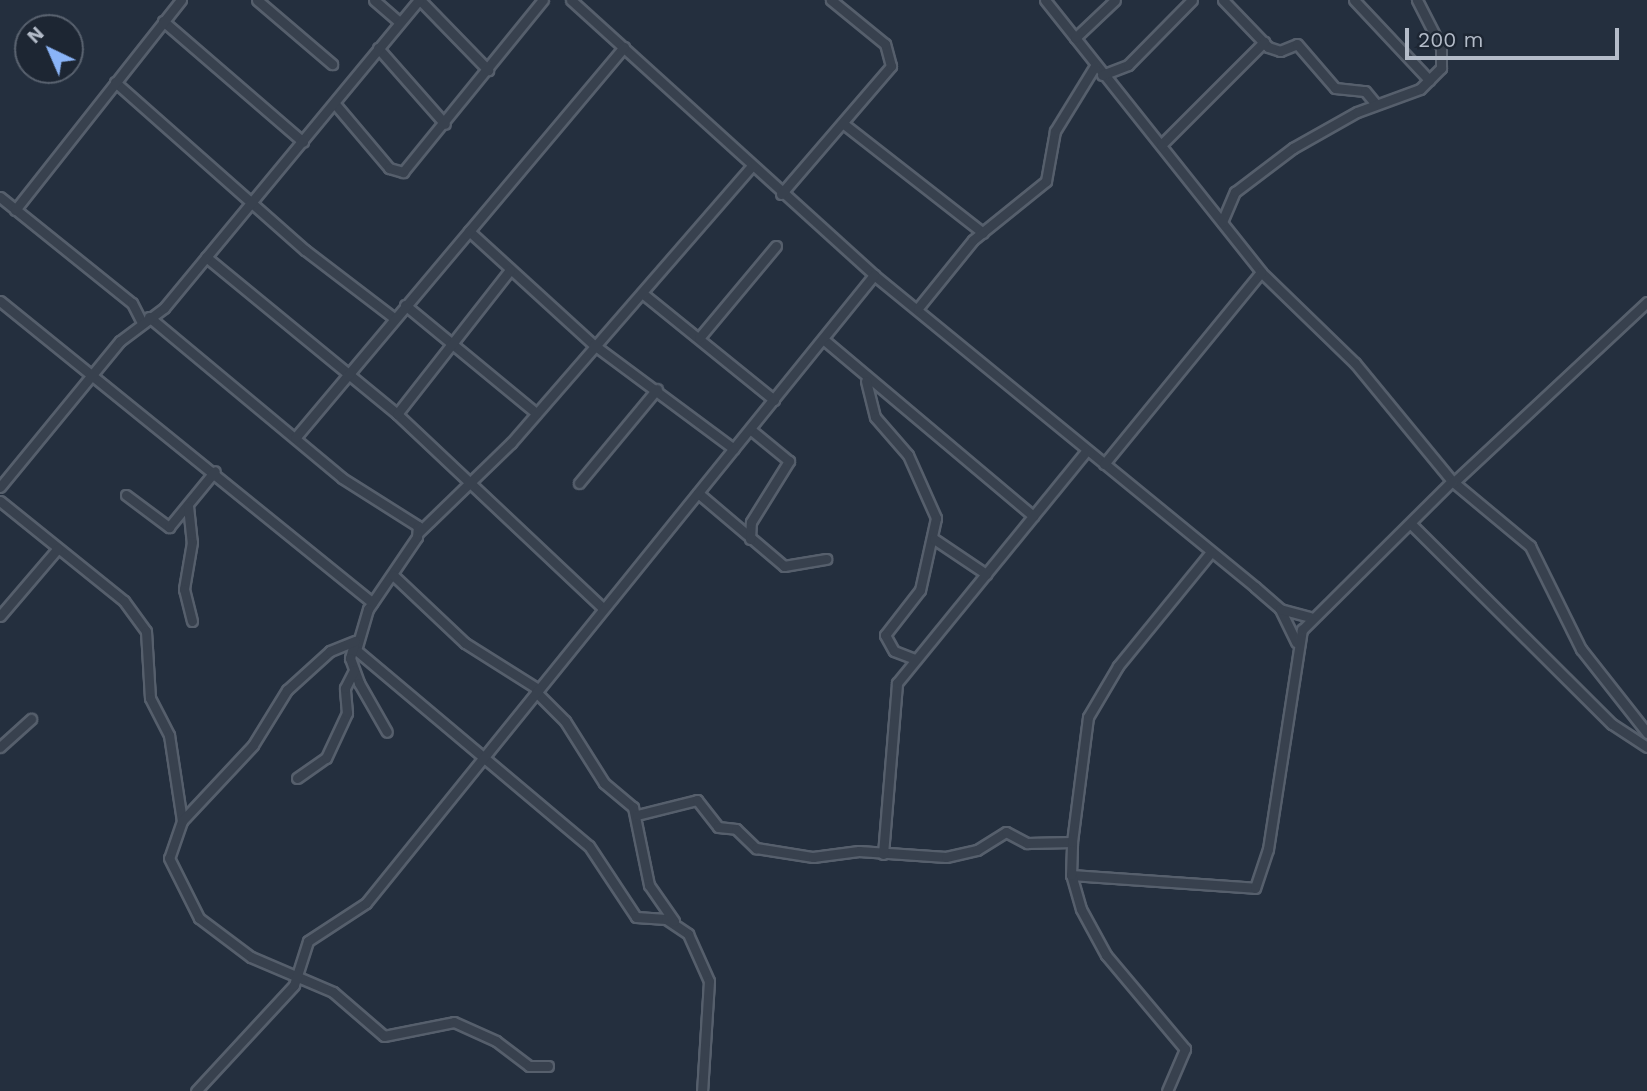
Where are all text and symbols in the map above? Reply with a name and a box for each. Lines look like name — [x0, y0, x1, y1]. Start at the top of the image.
north arrow — [14, 14, 84, 84]
scale bar — [1409, 14, 1622, 58]
text: N — [22, 22, 49, 48]
text: 200 m — [1418, 27, 1484, 52]

